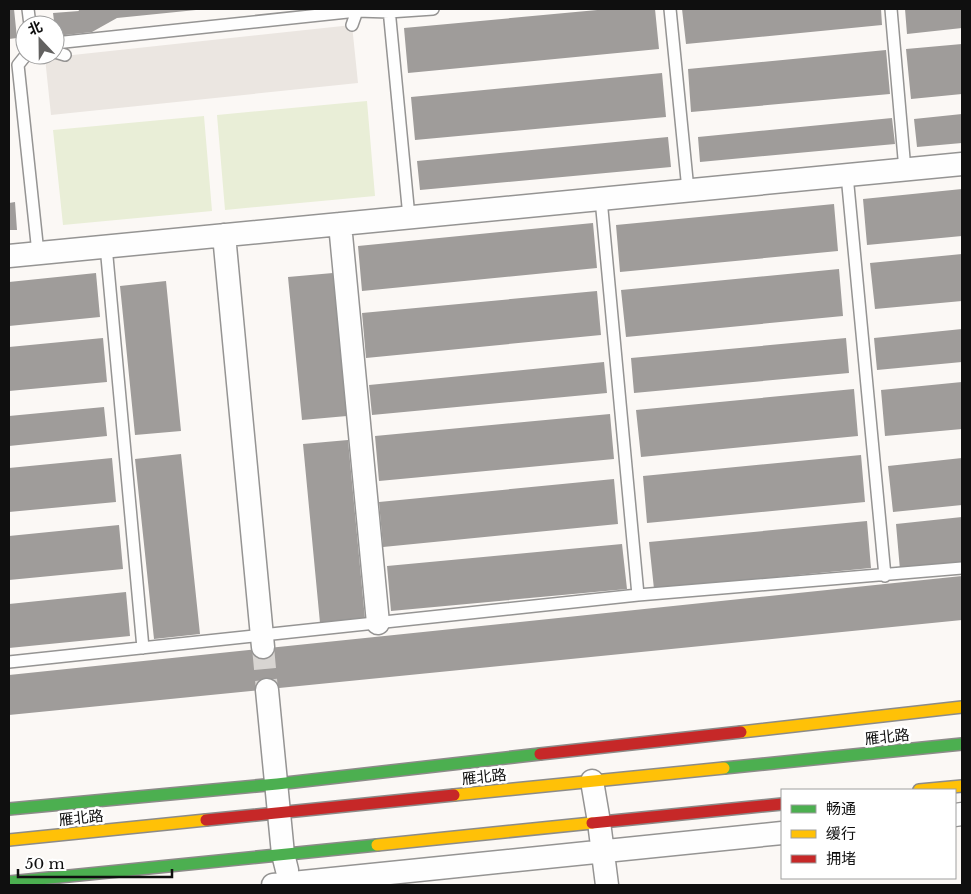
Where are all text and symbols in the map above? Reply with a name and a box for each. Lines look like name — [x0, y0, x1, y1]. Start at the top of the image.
north arrow — [15, 15, 65, 65]
text: 北 — [25, 17, 45, 39]
street label: 雁北路 — [864, 725, 910, 748]
street label: 雁北路 — [461, 765, 507, 788]
legend — [781, 789, 956, 879]
text: 畅通 — [826, 799, 856, 818]
street label: 雁北路 — [58, 806, 104, 829]
text: 缓行 — [826, 824, 856, 843]
scale bar — [18, 846, 171, 878]
text: 拥堵 — [826, 849, 856, 868]
text: 50 m — [25, 854, 65, 873]

